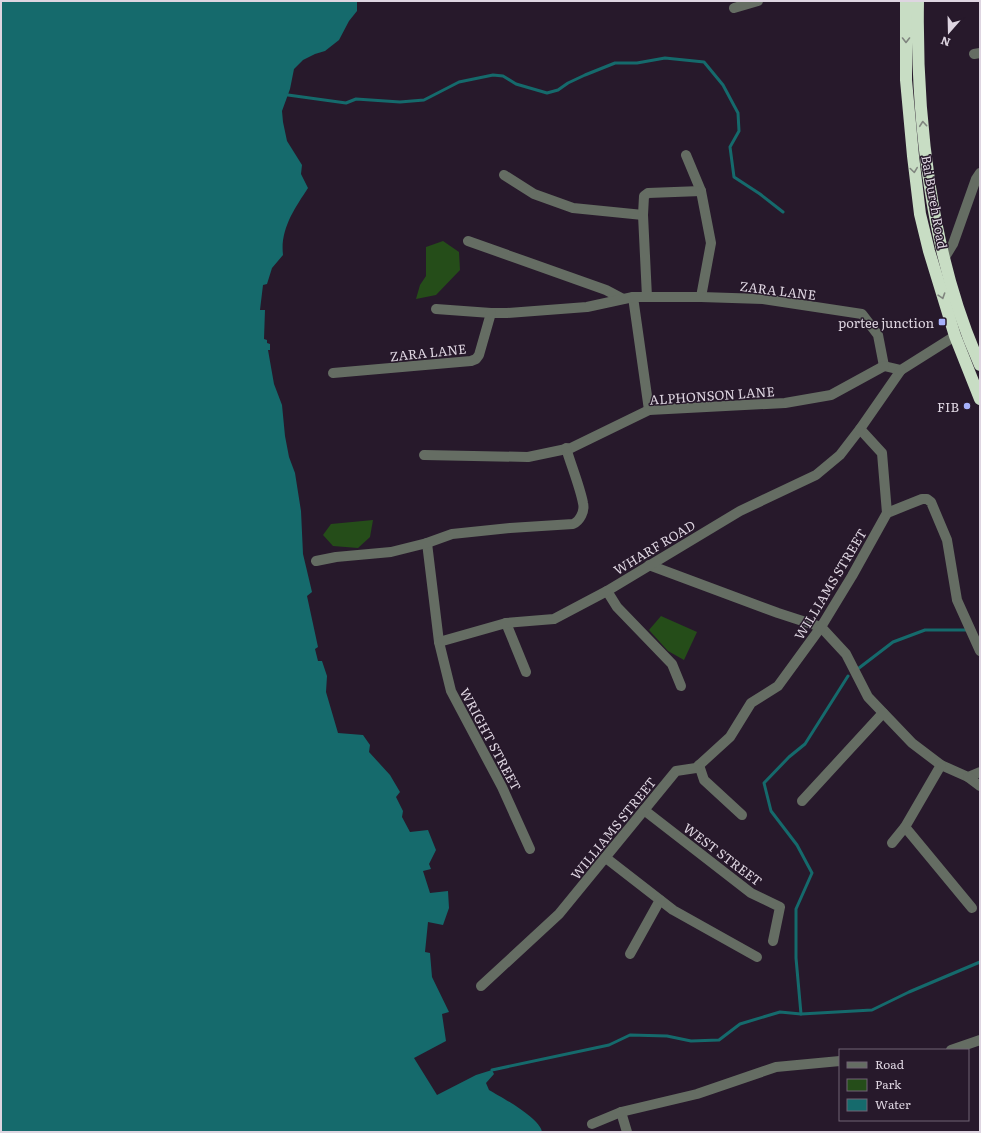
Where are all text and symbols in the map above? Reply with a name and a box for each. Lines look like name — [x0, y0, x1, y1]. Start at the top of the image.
north arrow — [929, 12, 969, 52]
text: N — [938, 33, 952, 51]
one-way arrow — [902, 37, 910, 43]
one-way arrow — [919, 121, 928, 127]
street label: Bai Bureh Road — [917, 154, 953, 250]
one-way arrow — [909, 167, 918, 173]
street label: ZARA LANE — [739, 276, 817, 304]
one-way arrow — [937, 293, 946, 300]
place label: portee junction — [838, 313, 934, 332]
marker: portee junction — [937, 317, 947, 327]
street label: ZARA LANE — [389, 339, 467, 365]
street label: ALPHONSON LANE — [649, 381, 775, 409]
place label: FIB — [937, 397, 959, 416]
marker: FIB — [962, 401, 972, 411]
street label: WHARF ROAD — [610, 515, 699, 579]
street label: WILLIAMS STREET — [789, 524, 871, 643]
street label: WRIGHT STREET — [456, 684, 526, 794]
street label: WILLIAMS STREET — [566, 772, 660, 883]
street label: WEST STREET — [680, 818, 767, 890]
legend — [839, 1049, 969, 1121]
text: Road — [875, 1055, 905, 1073]
text: Park — [875, 1075, 902, 1093]
text: Water — [875, 1095, 911, 1113]

